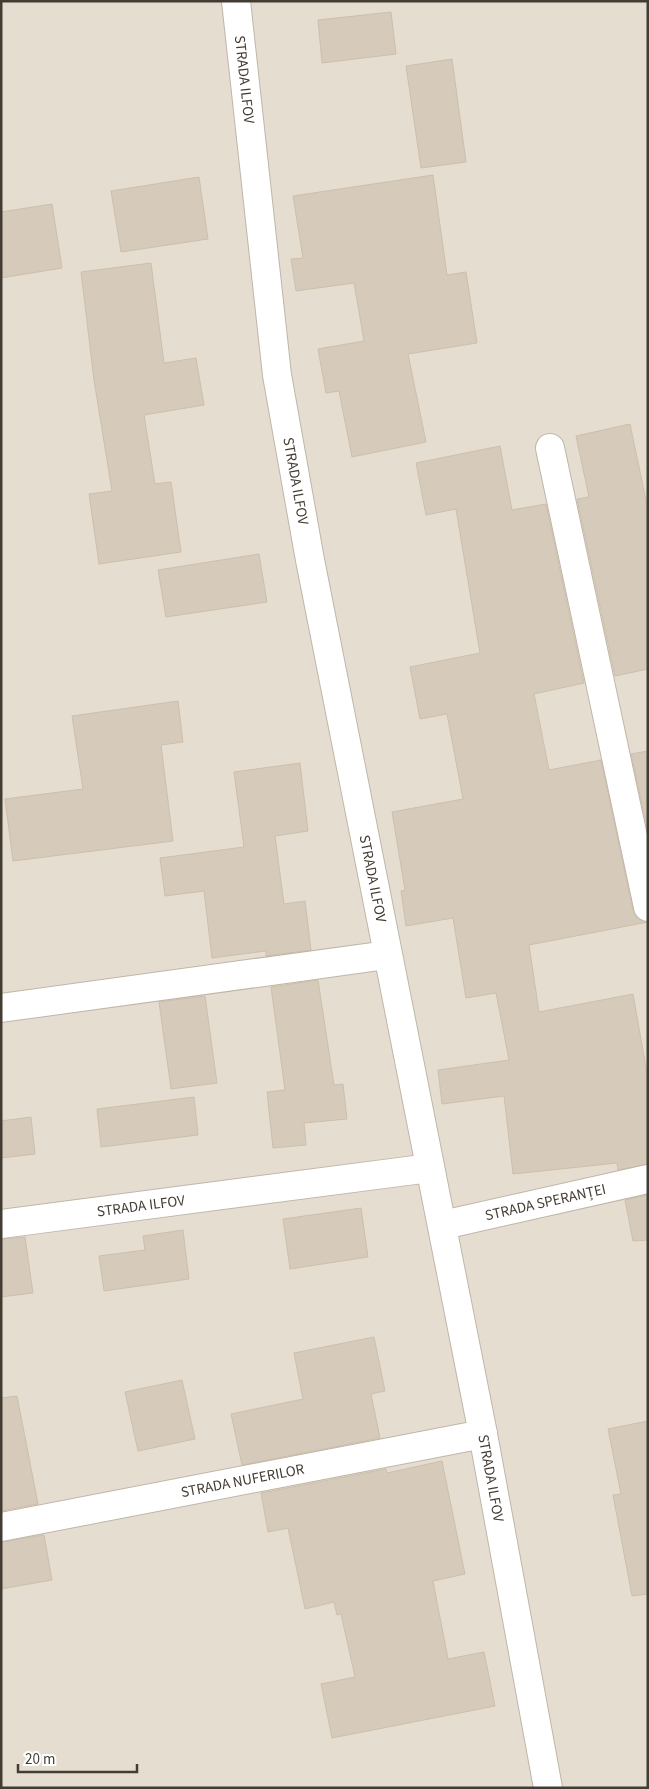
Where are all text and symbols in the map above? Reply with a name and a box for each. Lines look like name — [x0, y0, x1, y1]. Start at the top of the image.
street label: STRADA ILFOV — [229, 34, 259, 125]
street label: STRADA ILFOV — [277, 436, 314, 527]
street label: STRADA ILFOV — [354, 833, 392, 925]
street label: STRADA SPERANȚEI — [483, 1179, 608, 1226]
street label: STRADA ILFOV — [96, 1190, 186, 1222]
street label: STRADA ILFOV — [472, 1433, 509, 1524]
street label: STRADA NUFERILOR — [179, 1459, 307, 1503]
scale bar — [18, 1742, 136, 1774]
text: 20 m — [25, 1749, 55, 1770]

